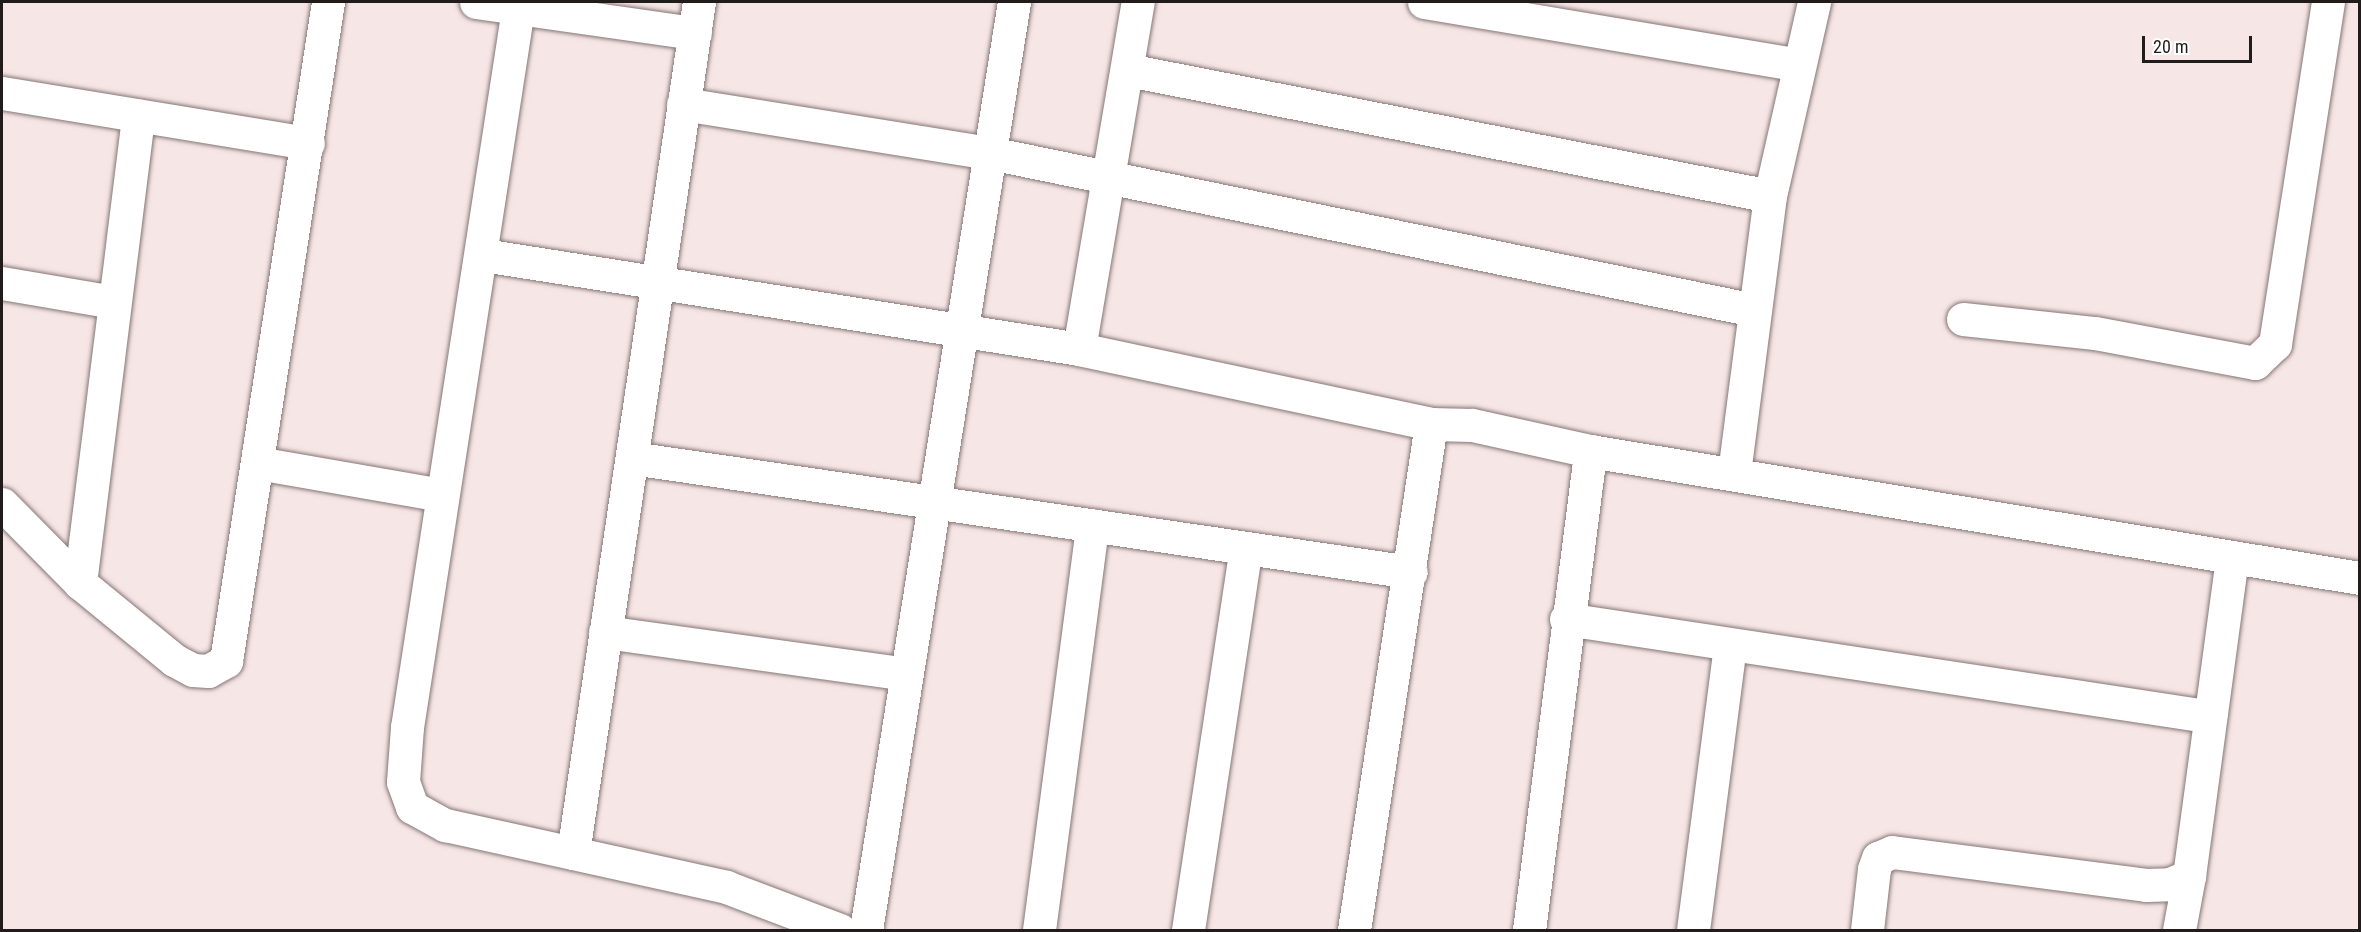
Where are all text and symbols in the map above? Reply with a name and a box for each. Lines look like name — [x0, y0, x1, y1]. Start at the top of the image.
scale bar — [2145, 24, 2254, 62]
text: 20 m — [2153, 36, 2188, 57]

